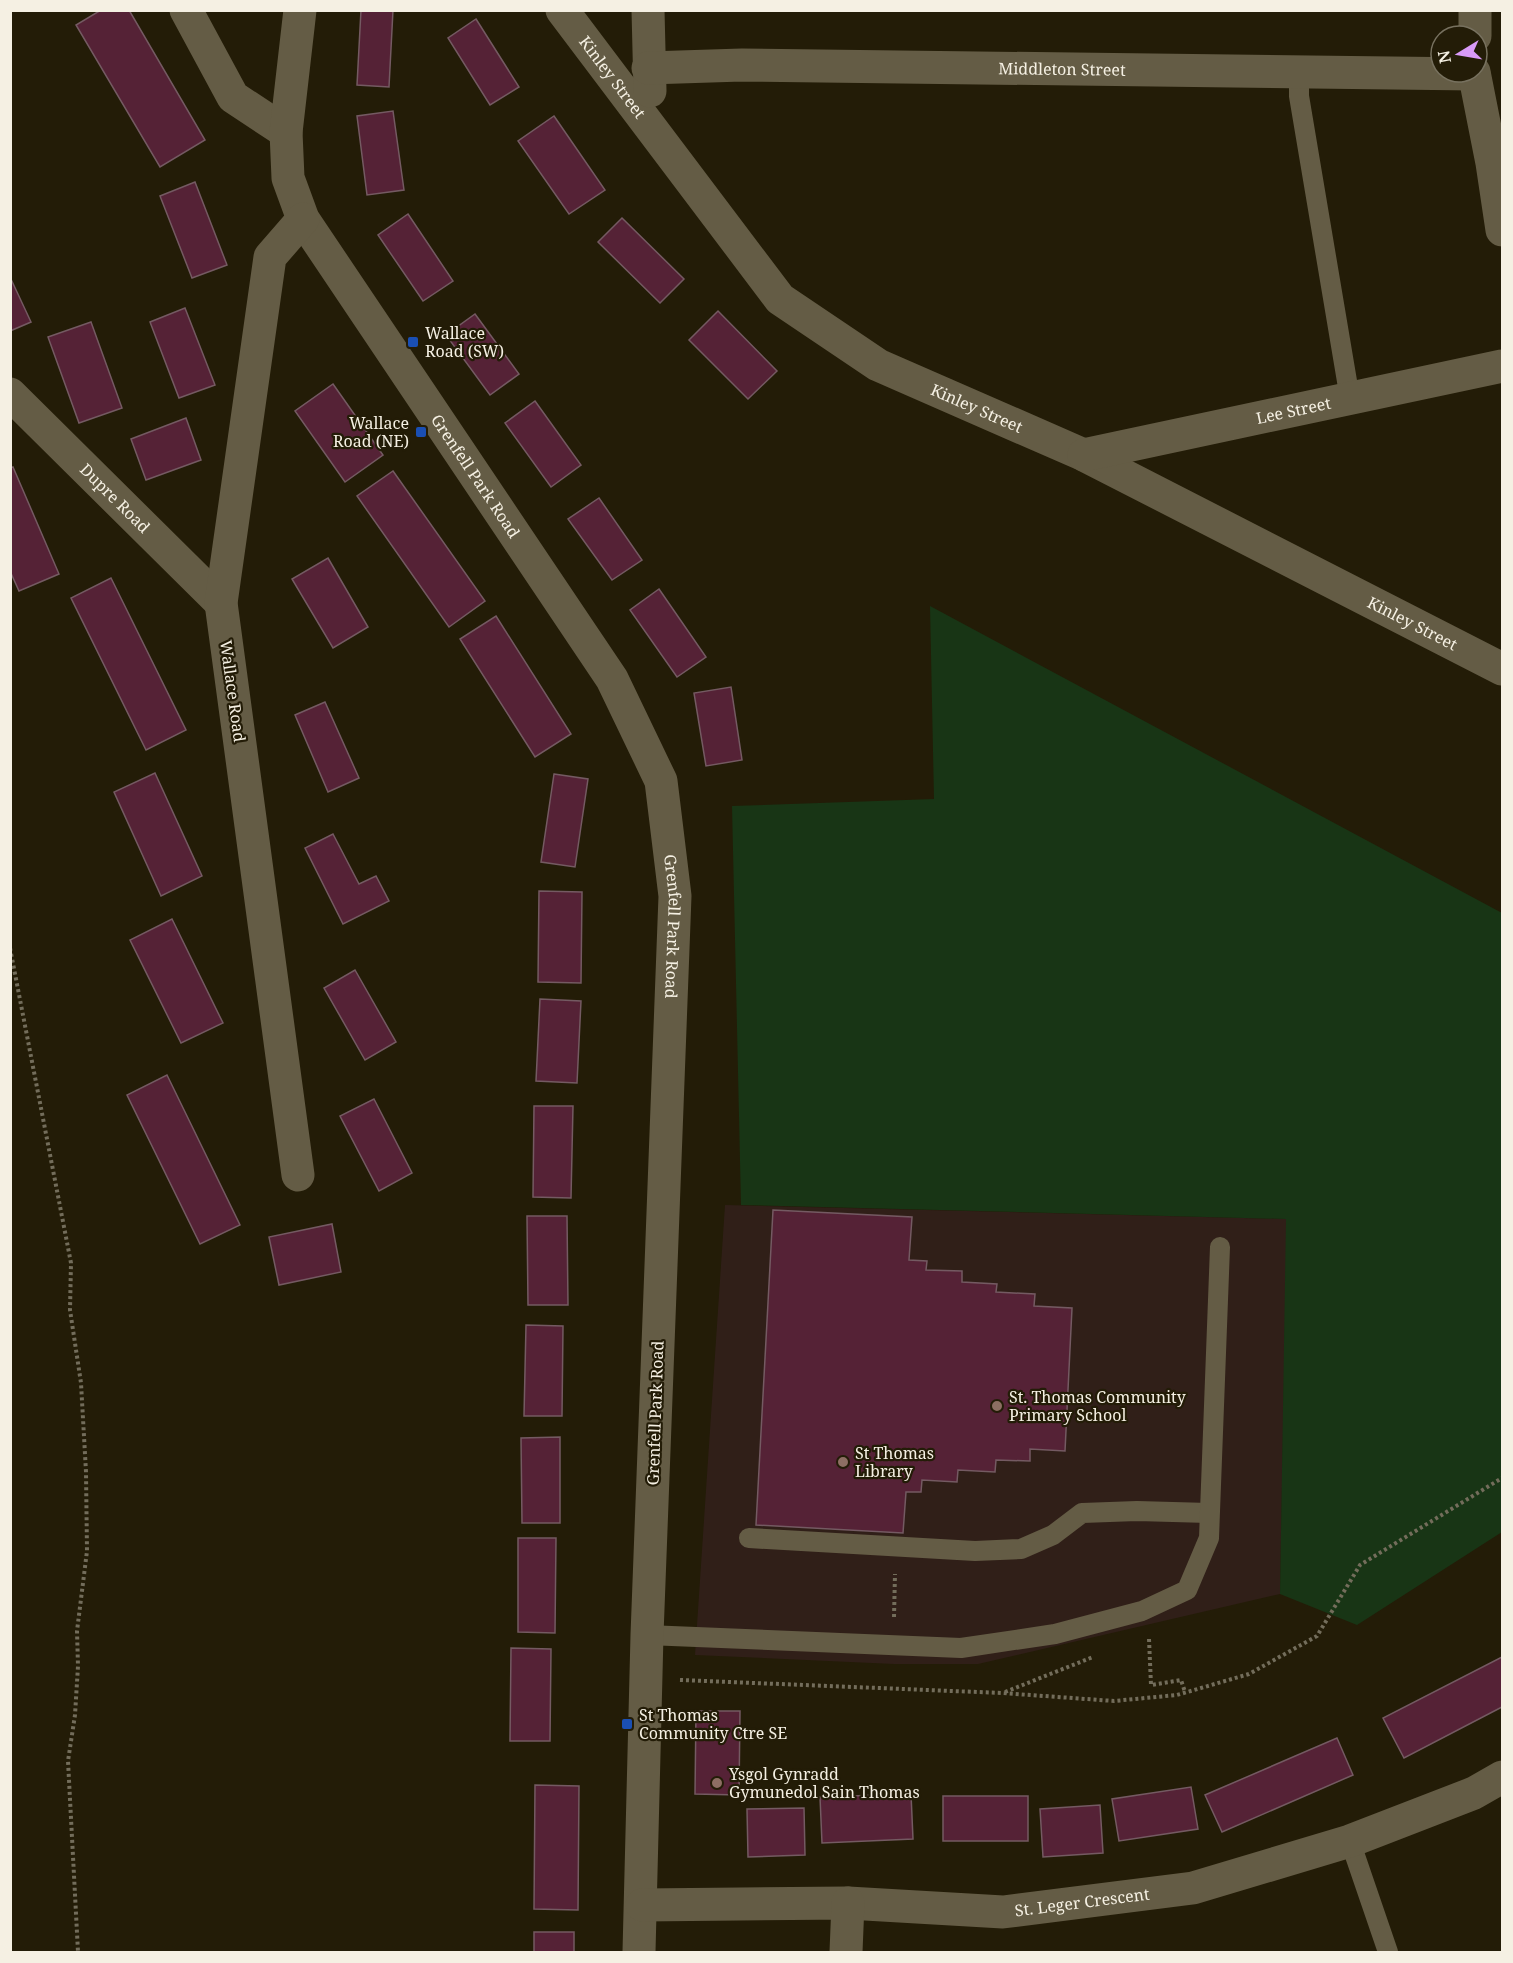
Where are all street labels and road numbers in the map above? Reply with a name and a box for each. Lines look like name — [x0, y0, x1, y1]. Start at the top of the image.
street label: Kinley Street — [574, 31, 651, 123]
street label: Middleton Street — [998, 57, 1126, 81]
street label: Kinley Street — [927, 378, 1026, 438]
street label: Lee Street — [1254, 392, 1333, 429]
street label: Grenfell Park Road — [426, 410, 525, 542]
street label: Dupre Road — [75, 458, 155, 538]
street label: Kinley Street — [1364, 591, 1461, 655]
street label: Wallace Road — [215, 639, 251, 744]
street label: Grenfell Park Road — [659, 853, 686, 999]
street label: Grenfell Park Road — [641, 1340, 669, 1486]
street label: St. Leger Crescent — [1013, 1883, 1151, 1921]

